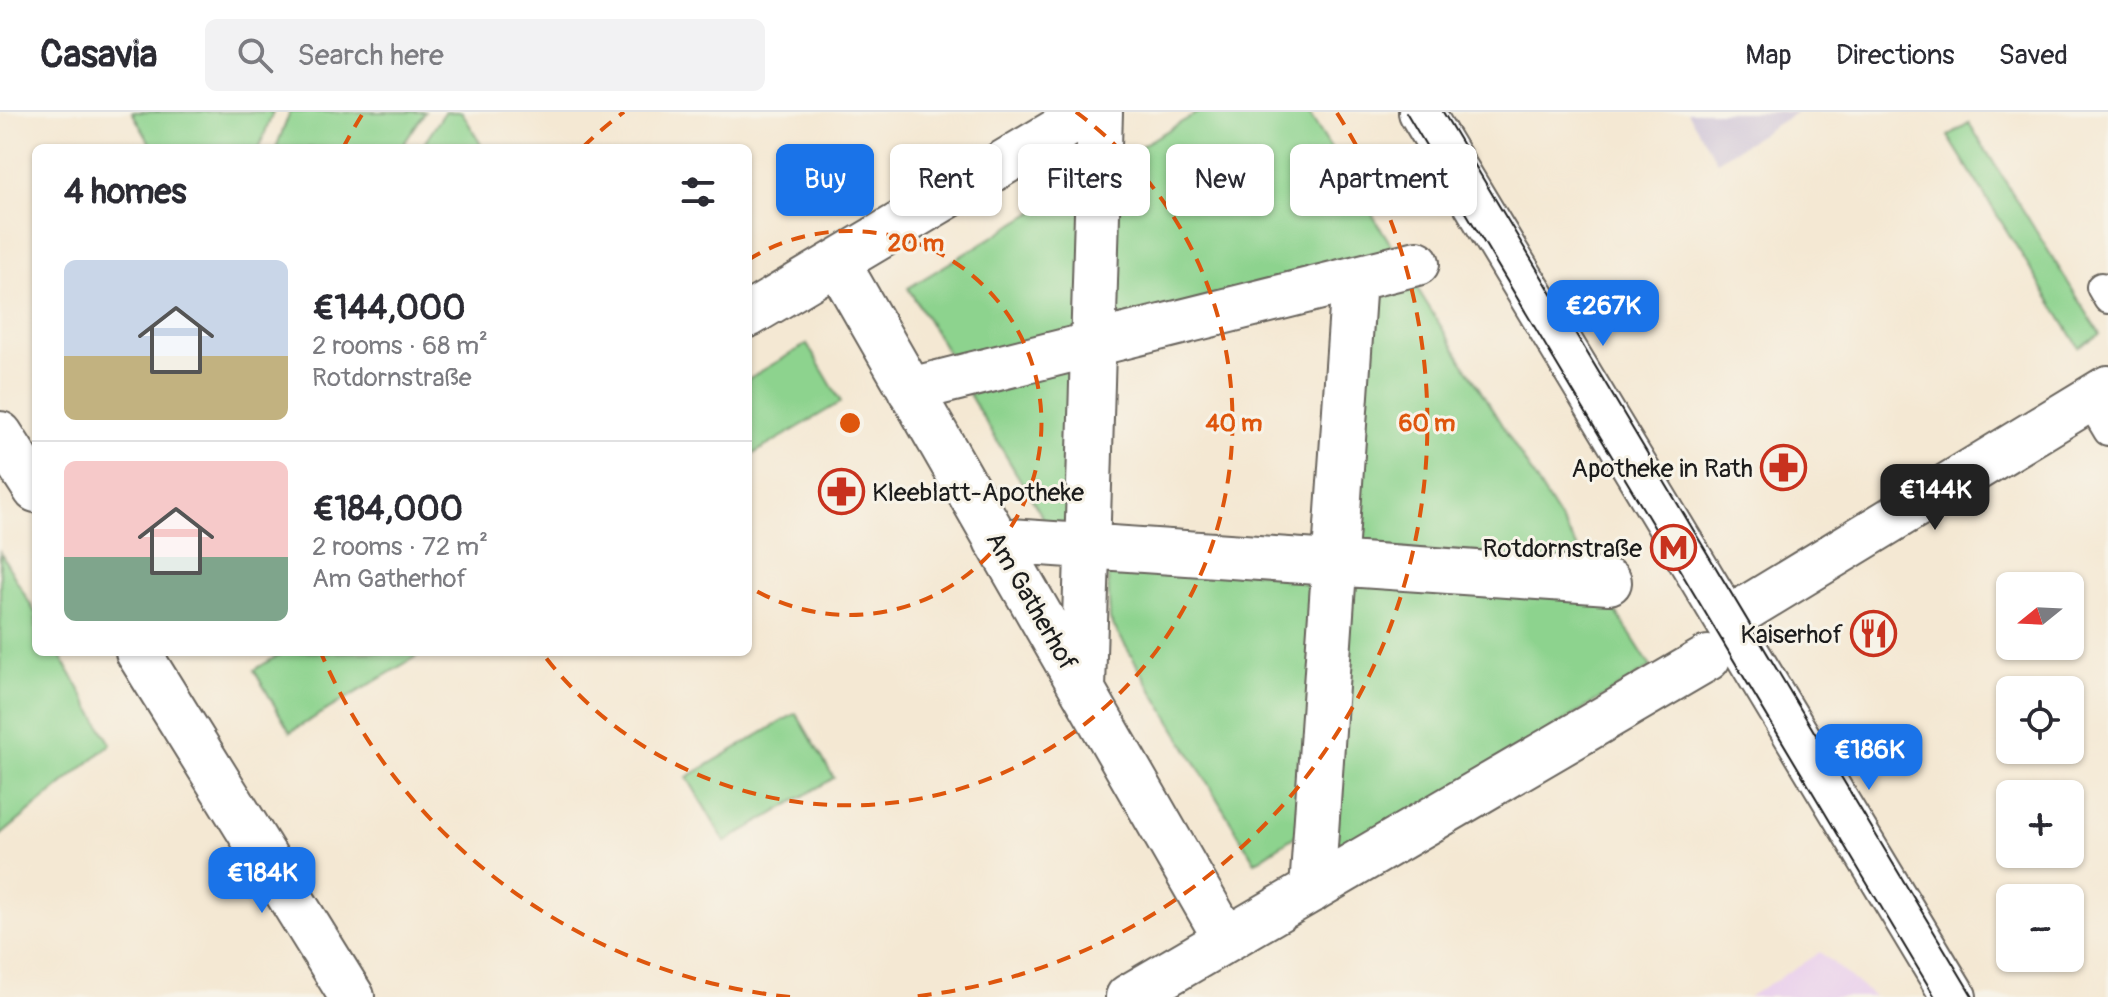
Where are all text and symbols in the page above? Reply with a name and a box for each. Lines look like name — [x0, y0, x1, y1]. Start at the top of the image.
search box — [205, 19, 765, 91]
text: Casavia — [40, 31, 157, 79]
icon: search — [233, 33, 277, 77]
text: Search here — [297, 37, 444, 74]
text: Map — [1745, 38, 1792, 73]
text: Directions — [1836, 38, 1955, 73]
text: Saved — [1999, 38, 2068, 73]
chip: Buy — [776, 144, 874, 216]
chip: Rent — [890, 144, 1002, 216]
chip: Filters — [1018, 144, 1150, 216]
chip: New — [1166, 144, 1274, 216]
chip: Apartment — [1290, 144, 1477, 216]
icon: filters — [676, 170, 720, 214]
text: 4 homes — [64, 171, 186, 214]
text: 20 m — [888, 229, 944, 258]
pin: €267K — [1547, 280, 1659, 348]
text: €144,000 — [312, 287, 465, 330]
text: €267K — [1565, 290, 1641, 322]
icon: home — [128, 292, 224, 388]
text: 2 rooms · 68 m² — [312, 330, 488, 362]
text: Rotdornstraße — [312, 362, 472, 394]
centre of rings — [836, 409, 864, 437]
text: 40 m — [1206, 409, 1262, 438]
text: 60 m — [1399, 409, 1455, 438]
pharmacy icon: Apotheke in Rath — [1760, 444, 1808, 492]
place label: Apotheke in Rath — [1571, 453, 1753, 485]
pin: €144K — [1879, 464, 1991, 532]
pharmacy icon: Kleeblatt-Apotheke — [817, 468, 865, 516]
text: €144K — [1898, 474, 1972, 506]
place label: Kleeblatt-Apotheke — [872, 477, 1084, 509]
text: €184,000 — [312, 488, 463, 531]
icon: home — [128, 493, 224, 589]
metro station icon: Rotdornstraße — [1649, 524, 1697, 572]
street label: Am Gatherhof — [978, 526, 1084, 677]
text: 2 rooms · 72 m² — [312, 531, 488, 563]
place label: Rotdornstraße — [1482, 533, 1642, 565]
text: Am Gatherhof — [312, 563, 467, 595]
north arrow — [1996, 572, 2084, 660]
map controls — [1996, 572, 2084, 972]
restaurant icon: Kaiserhof — [1850, 610, 1898, 658]
place label: Kaiserhof — [1740, 619, 1843, 651]
button: locate — [1996, 676, 2084, 764]
pin: €186K — [1813, 724, 1925, 792]
text: €186K — [1833, 734, 1905, 766]
button: + — [1996, 780, 2084, 868]
pin: €184K — [206, 847, 318, 915]
text: €184K — [226, 857, 298, 889]
button: − — [1996, 884, 2084, 972]

